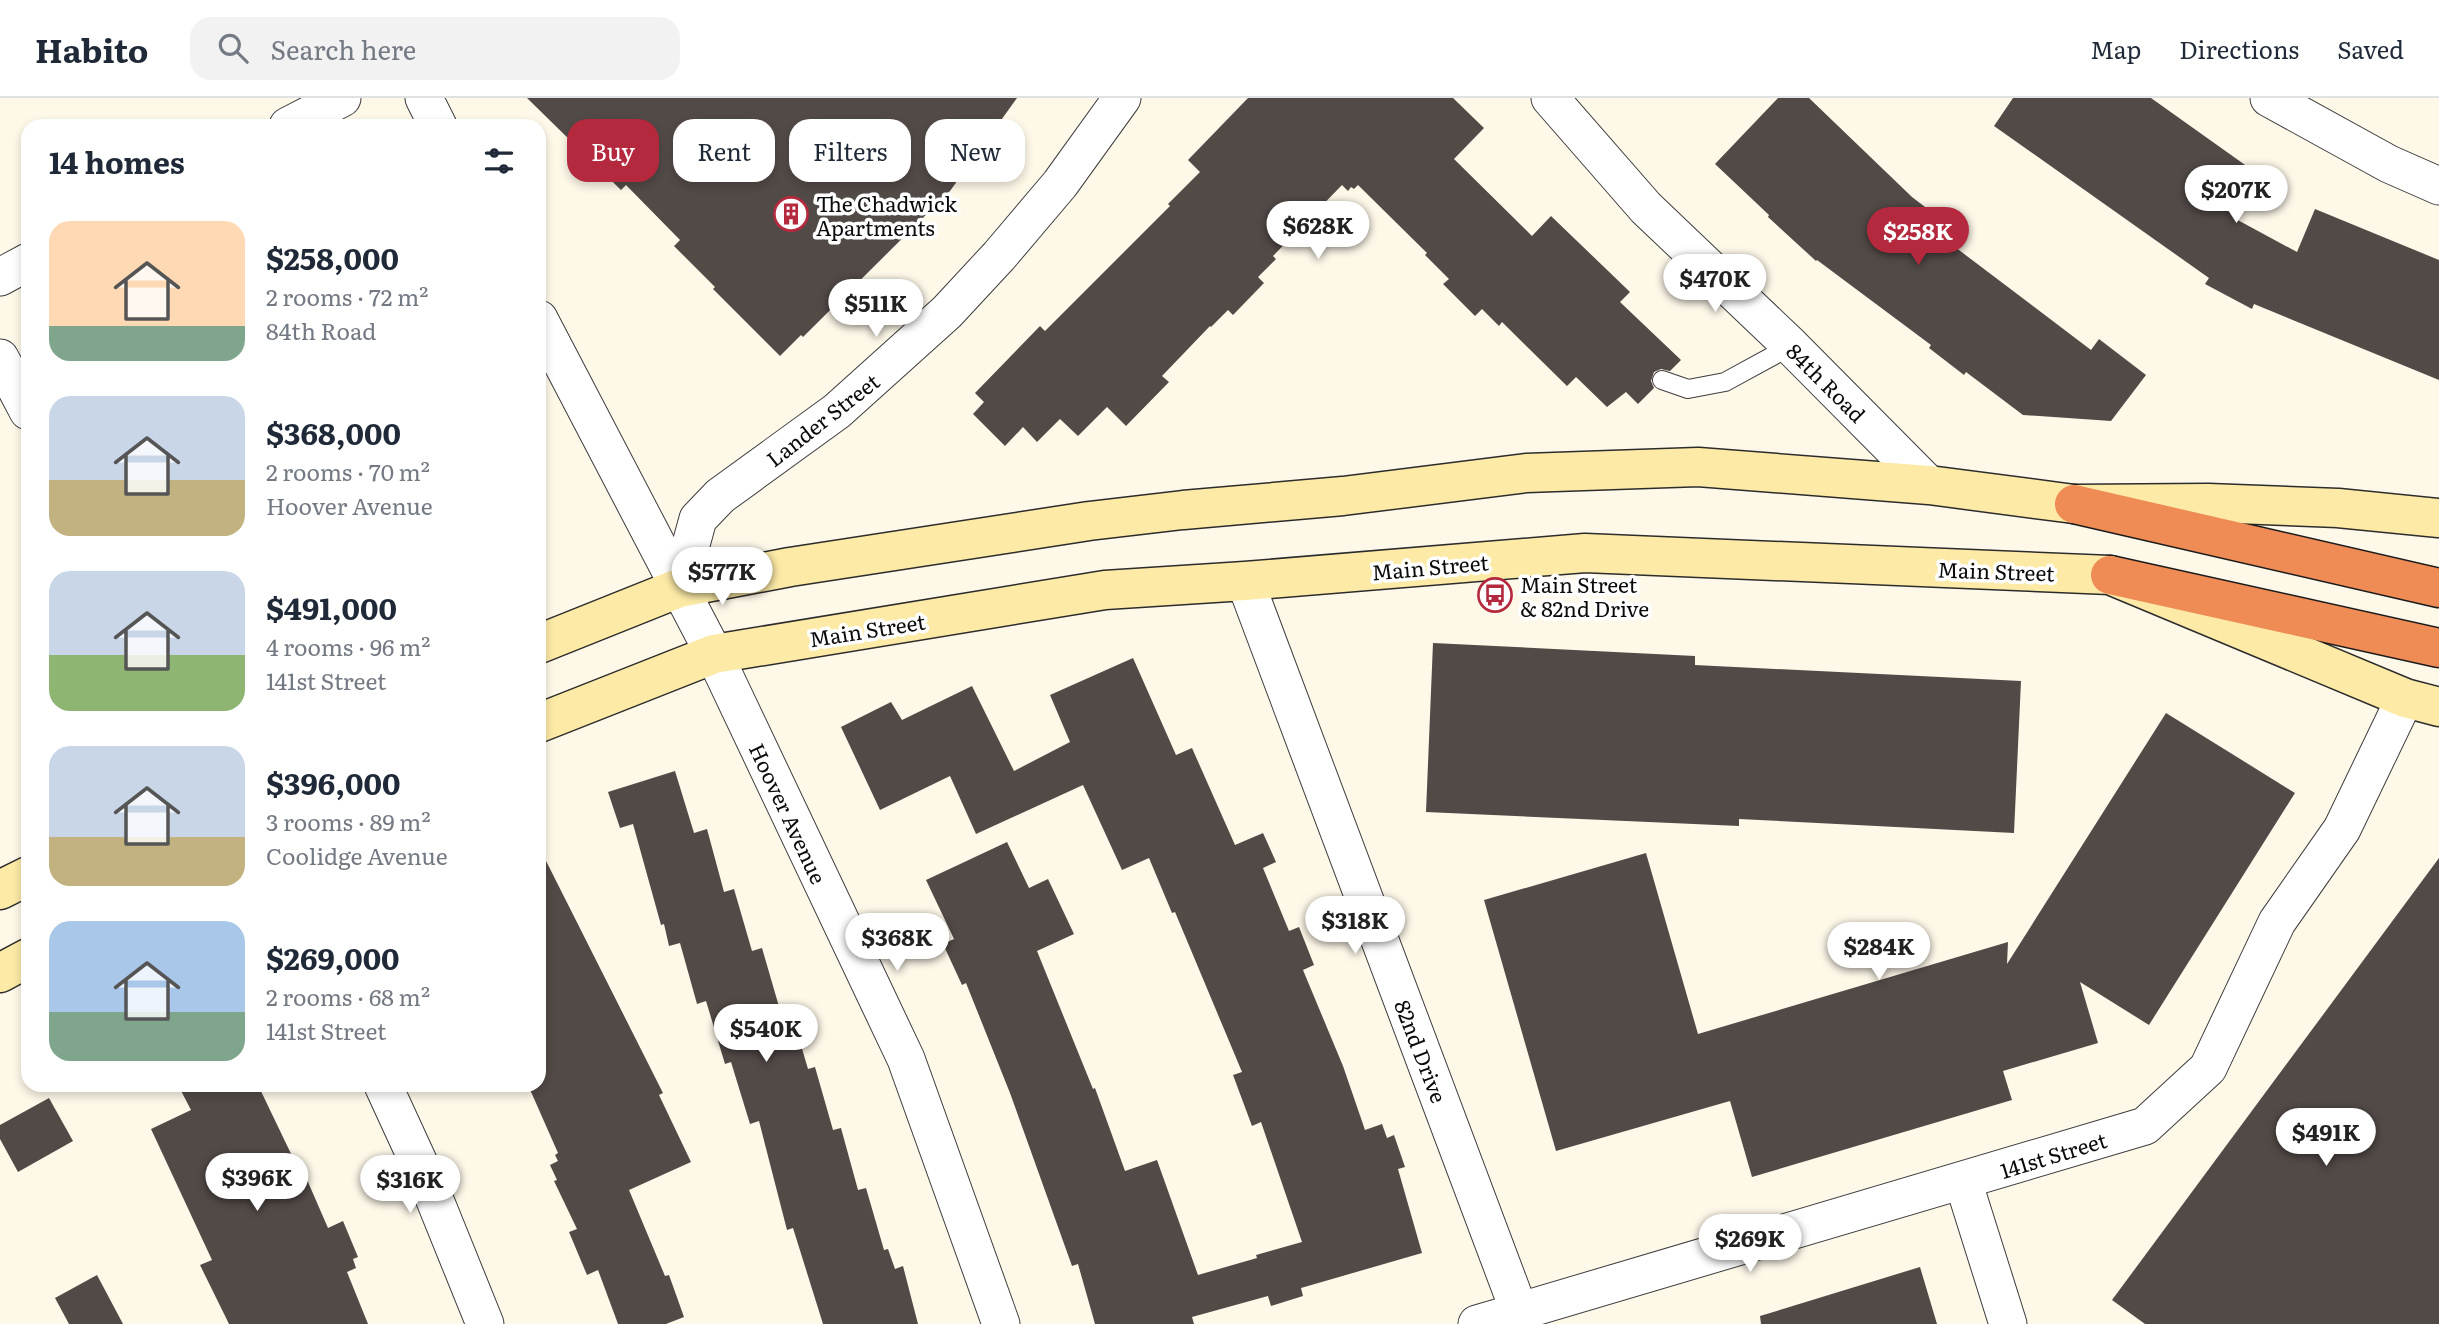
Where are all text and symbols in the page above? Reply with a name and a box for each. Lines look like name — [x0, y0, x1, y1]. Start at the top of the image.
search box — [190, 17, 680, 80]
text: Habito — [35, 24, 148, 73]
icon: search — [214, 29, 252, 67]
text: Search here — [270, 29, 416, 68]
text: Map — [2090, 31, 2141, 66]
text: Directions — [2179, 31, 2299, 66]
text: Saved — [2337, 31, 2404, 66]
chip: Buy — [567, 119, 659, 182]
chip: Rent — [673, 119, 775, 182]
chip: Filters — [789, 119, 911, 182]
chip: New — [925, 119, 1025, 182]
text: 14 homes — [49, 139, 185, 183]
icon: filters — [480, 142, 518, 180]
pin: $207K — [2187, 166, 2285, 225]
text: $207K — [2201, 171, 2271, 205]
place label: The Chadwick Apartments — [816, 187, 957, 242]
building icon: The Chadwick Apartments — [772, 195, 810, 233]
pin: $628K — [1269, 202, 1367, 261]
text: $628K — [1282, 207, 1354, 241]
pin: $258K — [1869, 208, 1967, 267]
text: $258K — [1883, 213, 1953, 247]
text: $258,000 — [266, 235, 399, 279]
icon: home — [105, 249, 189, 333]
pin: $470K — [1666, 254, 1764, 314]
text: $470K — [1679, 260, 1751, 294]
text: 2 rooms · 72 m² — [266, 279, 428, 313]
pin: $511K — [827, 280, 925, 339]
text: $511K — [844, 285, 908, 319]
text: 84th Road — [266, 313, 376, 347]
street label: 84th Road — [1780, 335, 1874, 429]
street label: Lander Street — [759, 365, 885, 473]
text: $368,000 — [266, 410, 401, 454]
icon: home — [105, 424, 189, 508]
text: 2 rooms · 70 m² — [266, 454, 430, 488]
text: Hoover Avenue — [266, 488, 433, 522]
street label: Main Street — [1370, 545, 1490, 587]
pin: $577K — [673, 547, 771, 607]
street label: Main Street — [1937, 552, 2056, 588]
text: $577K — [688, 553, 756, 587]
place label: Main Street & 82nd Drive — [1520, 568, 1649, 623]
bus stop icon: Main Street & 82nd Drive — [1476, 576, 1514, 614]
text: $491,000 — [266, 585, 397, 629]
icon: home — [105, 599, 189, 683]
street label: Main Street — [807, 604, 928, 653]
text: 4 rooms · 96 m² — [266, 629, 430, 663]
text: 141st Street — [266, 663, 386, 697]
street label: Hoover Avenue — [743, 737, 835, 889]
text: $396,000 — [266, 760, 401, 804]
icon: home — [105, 774, 189, 858]
text: 3 rooms · 89 m² — [266, 804, 431, 838]
text: Coolidge Avenue — [266, 838, 448, 872]
pin: $318K — [1306, 896, 1404, 956]
text: $318K — [1321, 902, 1389, 936]
pin: $368K — [848, 914, 946, 973]
text: $368K — [861, 919, 933, 953]
pin: $284K — [1830, 922, 1928, 982]
text: $284K — [1843, 928, 1915, 962]
text: $269,000 — [266, 935, 400, 979]
icon: home — [105, 949, 189, 1033]
text: 2 rooms · 68 m² — [266, 979, 430, 1013]
street label: 82nd Drive — [1388, 995, 1456, 1107]
pin: $540K — [717, 1004, 815, 1064]
text: $540K — [730, 1010, 802, 1044]
text: 141st Street — [266, 1013, 386, 1047]
pin: $491K — [2277, 1108, 2375, 1168]
text: $491K — [2292, 1114, 2360, 1148]
street label: 141st Street — [1996, 1123, 2111, 1185]
pin: $396K — [208, 1154, 306, 1213]
pin: $316K — [361, 1156, 459, 1215]
text: $396K — [221, 1159, 293, 1193]
text: $316K — [376, 1161, 444, 1195]
pin: $269K — [1701, 1214, 1799, 1274]
text: $269K — [1715, 1220, 1785, 1254]

